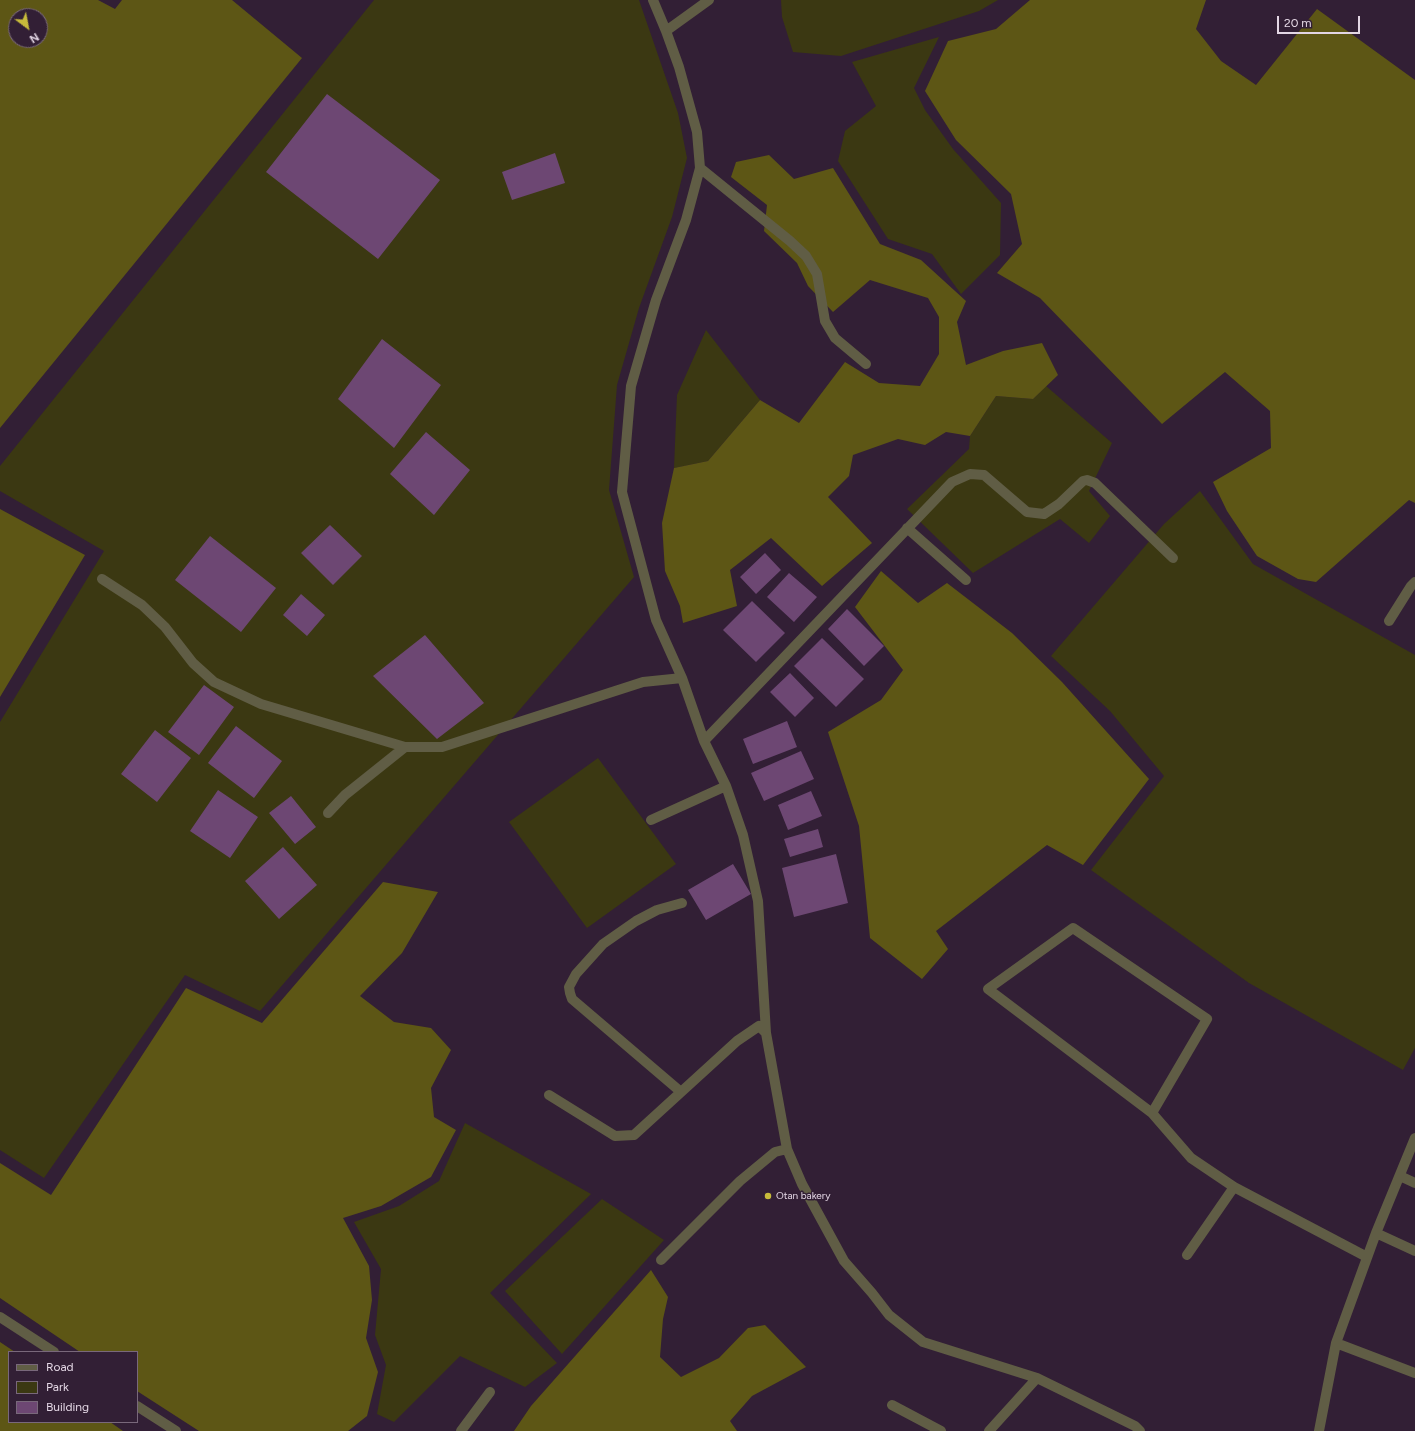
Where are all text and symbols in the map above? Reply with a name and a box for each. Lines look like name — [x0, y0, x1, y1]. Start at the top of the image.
north arrow — [8, 8, 48, 48]
scale bar — [1279, 8, 1362, 34]
text: 20 m — [1284, 16, 1312, 30]
text: N — [27, 30, 41, 46]
place label: Otan bakery — [776, 1190, 830, 1202]
marker: Otan bakery — [763, 1191, 773, 1201]
legend — [8, 1351, 138, 1423]
text: Road — [46, 1360, 74, 1374]
text: Park — [46, 1380, 69, 1394]
text: Building — [46, 1400, 89, 1414]

